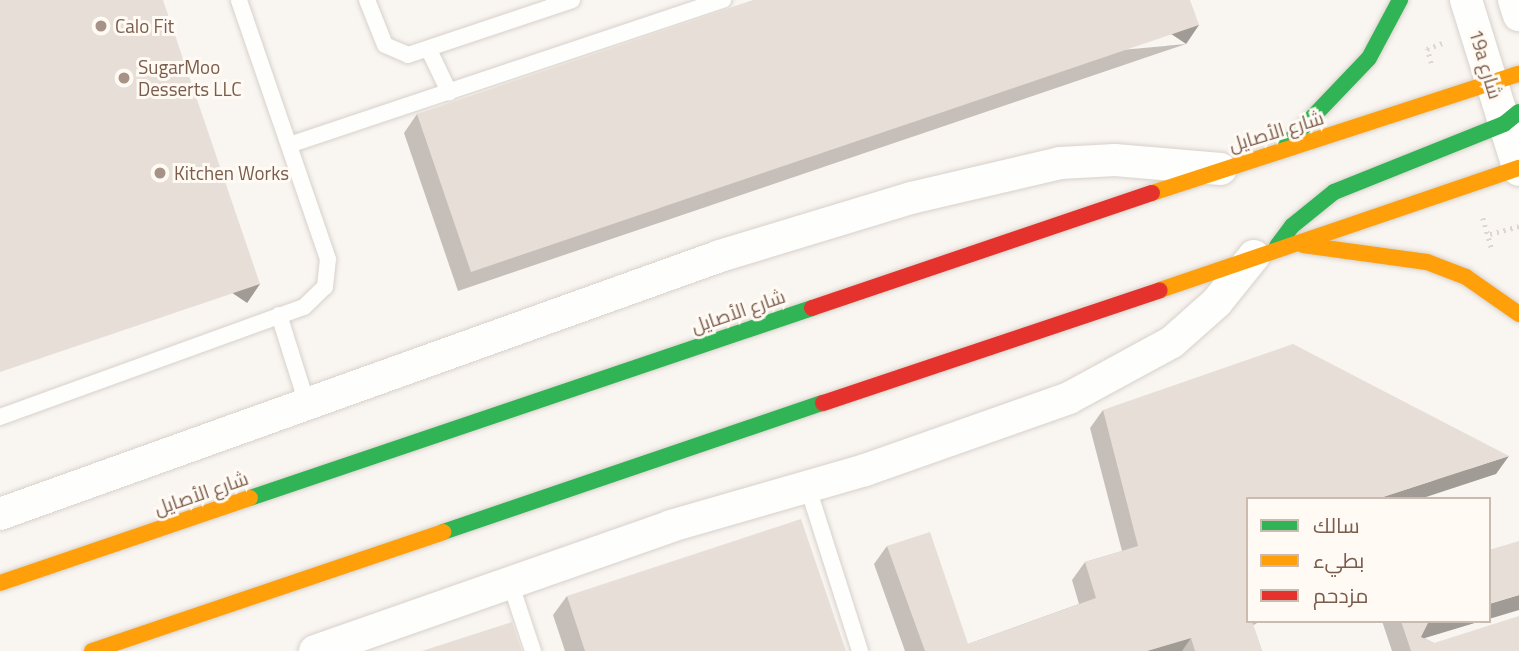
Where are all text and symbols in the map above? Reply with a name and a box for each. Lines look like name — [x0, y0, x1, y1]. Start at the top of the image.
place label: Calo Fit — [115, 15, 174, 37]
marker: Calo Fit — [93, 18, 109, 34]
street label: 19a شارع — [1465, 26, 1507, 102]
place label: SugarMoo Desserts LLC — [138, 56, 242, 100]
marker: SugarMoo Desserts LLC — [116, 70, 132, 86]
street label: شارع الأصايل — [1226, 106, 1326, 156]
place label: Kitchen Works — [174, 162, 289, 184]
marker: Kitchen Works — [152, 165, 168, 181]
street label: شارع الأصايل — [688, 284, 788, 338]
street label: شارع الأصايل — [151, 466, 251, 520]
legend — [1246, 497, 1491, 623]
text: سالك — [1313, 509, 1360, 541]
text: بطيء — [1313, 544, 1364, 576]
text: مزدحم — [1313, 579, 1368, 611]

